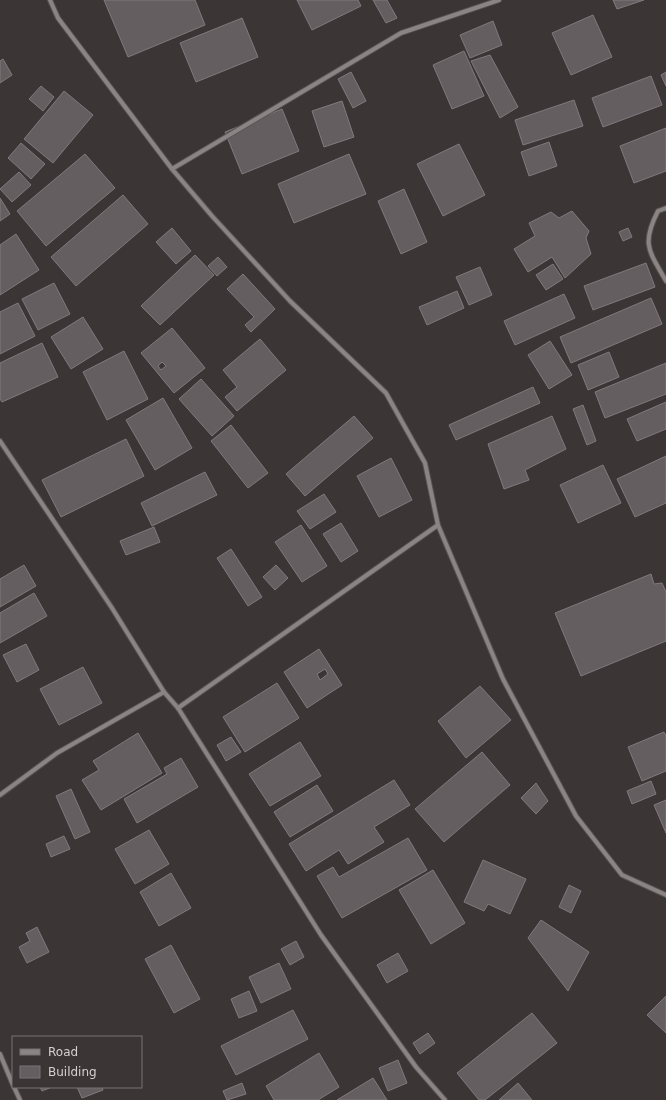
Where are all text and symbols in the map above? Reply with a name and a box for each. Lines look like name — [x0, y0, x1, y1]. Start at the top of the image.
legend — [12, 1036, 142, 1088]
text: Road — [48, 1045, 78, 1059]
text: Building — [48, 1065, 97, 1079]

